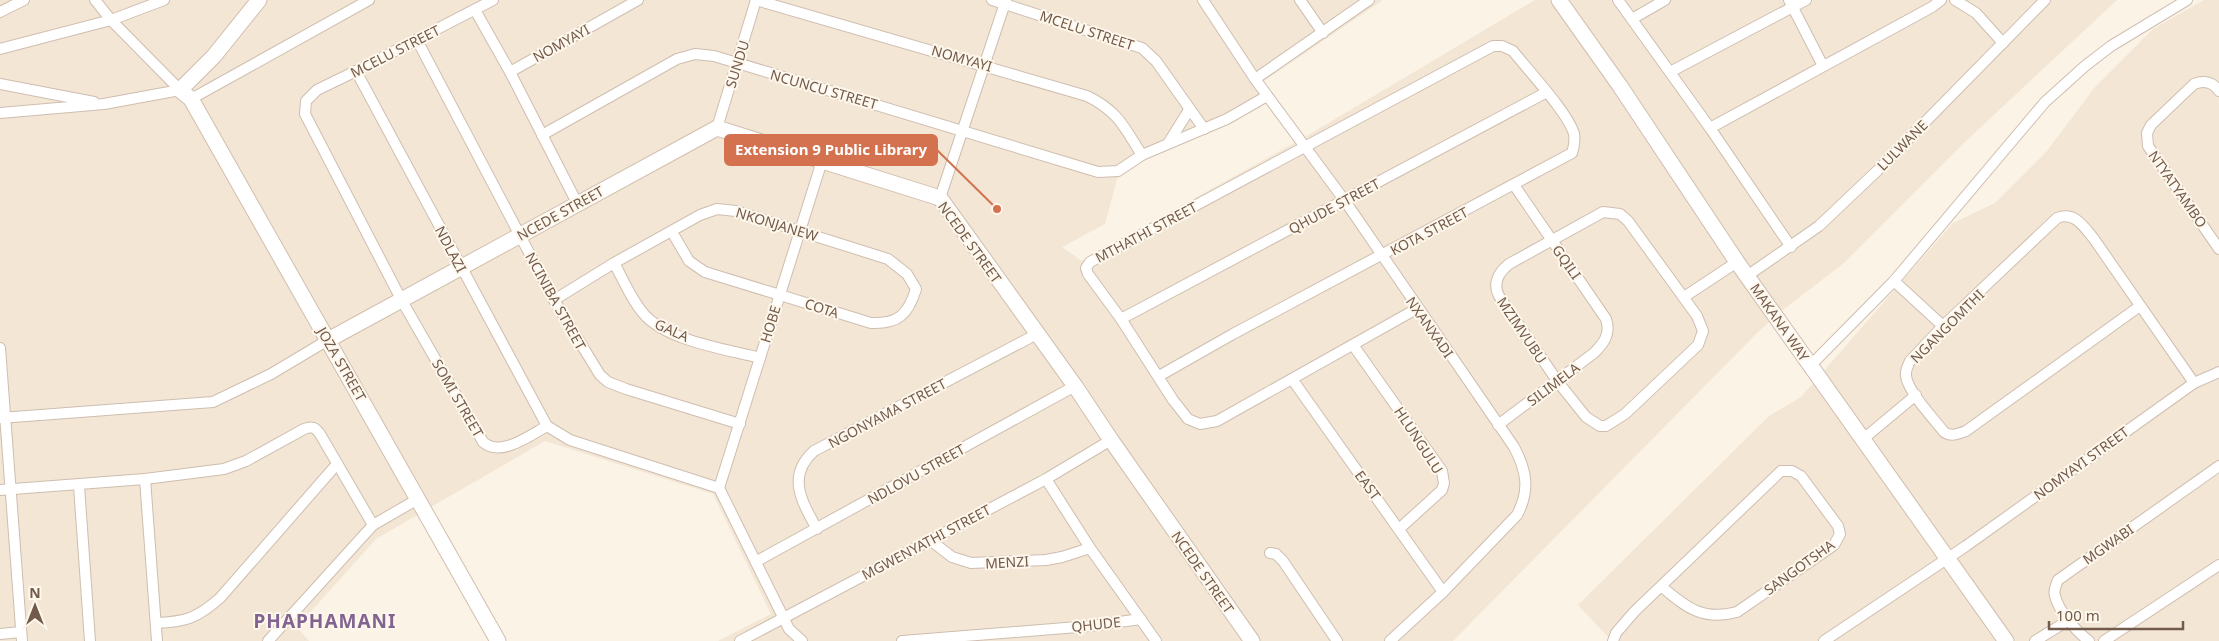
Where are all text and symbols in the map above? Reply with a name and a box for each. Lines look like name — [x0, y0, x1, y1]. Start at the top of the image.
street label: MCELU STREET — [1037, 6, 1137, 54]
street label: MCELU STREET — [347, 20, 443, 82]
street label: NOMYAYI — [529, 20, 593, 66]
street label: SUNDU — [721, 38, 753, 90]
street label: NOMYAYI — [930, 40, 995, 76]
street label: NCUNCU STREET — [768, 65, 880, 113]
street label: LULWANE — [1873, 116, 1931, 174]
callout: Extension 9 Public Library — [725, 135, 937, 165]
text: Extension 9 Public Library — [735, 139, 927, 159]
street label: NTYATYAMBO — [2144, 147, 2212, 231]
street label: QHUDE STREET — [1285, 174, 1383, 238]
street label: NCEDE STREET — [513, 181, 607, 245]
street label: NCEDE STREET — [934, 197, 1006, 287]
street label: MTHATHI STREET — [1092, 197, 1200, 267]
street label: KOTA STREET — [1387, 202, 1472, 260]
street label: NKONJANEW — [734, 203, 820, 245]
street label: NDLAZI — [431, 223, 471, 276]
street label: GQILI — [1548, 241, 1586, 283]
street label: NCINIBA STREET — [521, 249, 591, 353]
street label: MAKANA WAY — [1746, 279, 1814, 365]
street label: NGANGOMTHI — [1906, 285, 1988, 367]
street label: NXANXADI — [1402, 293, 1458, 362]
street label: MZIMVUBU — [1493, 293, 1551, 367]
street label: COTA — [802, 294, 842, 322]
street label: HOBE — [755, 303, 785, 345]
street label: GALA — [652, 314, 692, 346]
street label: JOZA STREET — [312, 322, 371, 405]
street label: SOMI STREET — [428, 355, 488, 441]
street label: SILIMELA — [1523, 358, 1583, 410]
street label: NGONYAMA STREET — [825, 374, 950, 452]
street label: HLUNGULU — [1390, 403, 1448, 477]
street label: NOMYAYI STREET — [2030, 422, 2133, 504]
street label: NDLOVU STREET — [864, 439, 968, 509]
street label: EAST — [1351, 466, 1385, 504]
street label: MGWENYATHI STREET — [858, 500, 994, 584]
street label: MGWABI — [2079, 519, 2137, 568]
street label: NCEDE STREET — [1168, 527, 1239, 617]
street label: SANGOTSHA — [1760, 535, 1838, 599]
street label: MENZI — [985, 551, 1030, 573]
north arrow — [10, 581, 60, 631]
text: N — [29, 583, 41, 602]
scale bar — [2049, 598, 2183, 630]
text: 100 m — [2056, 605, 2100, 625]
district label: PHAPHAMANI — [254, 608, 396, 634]
street label: QHUDE — [1070, 612, 1122, 636]

